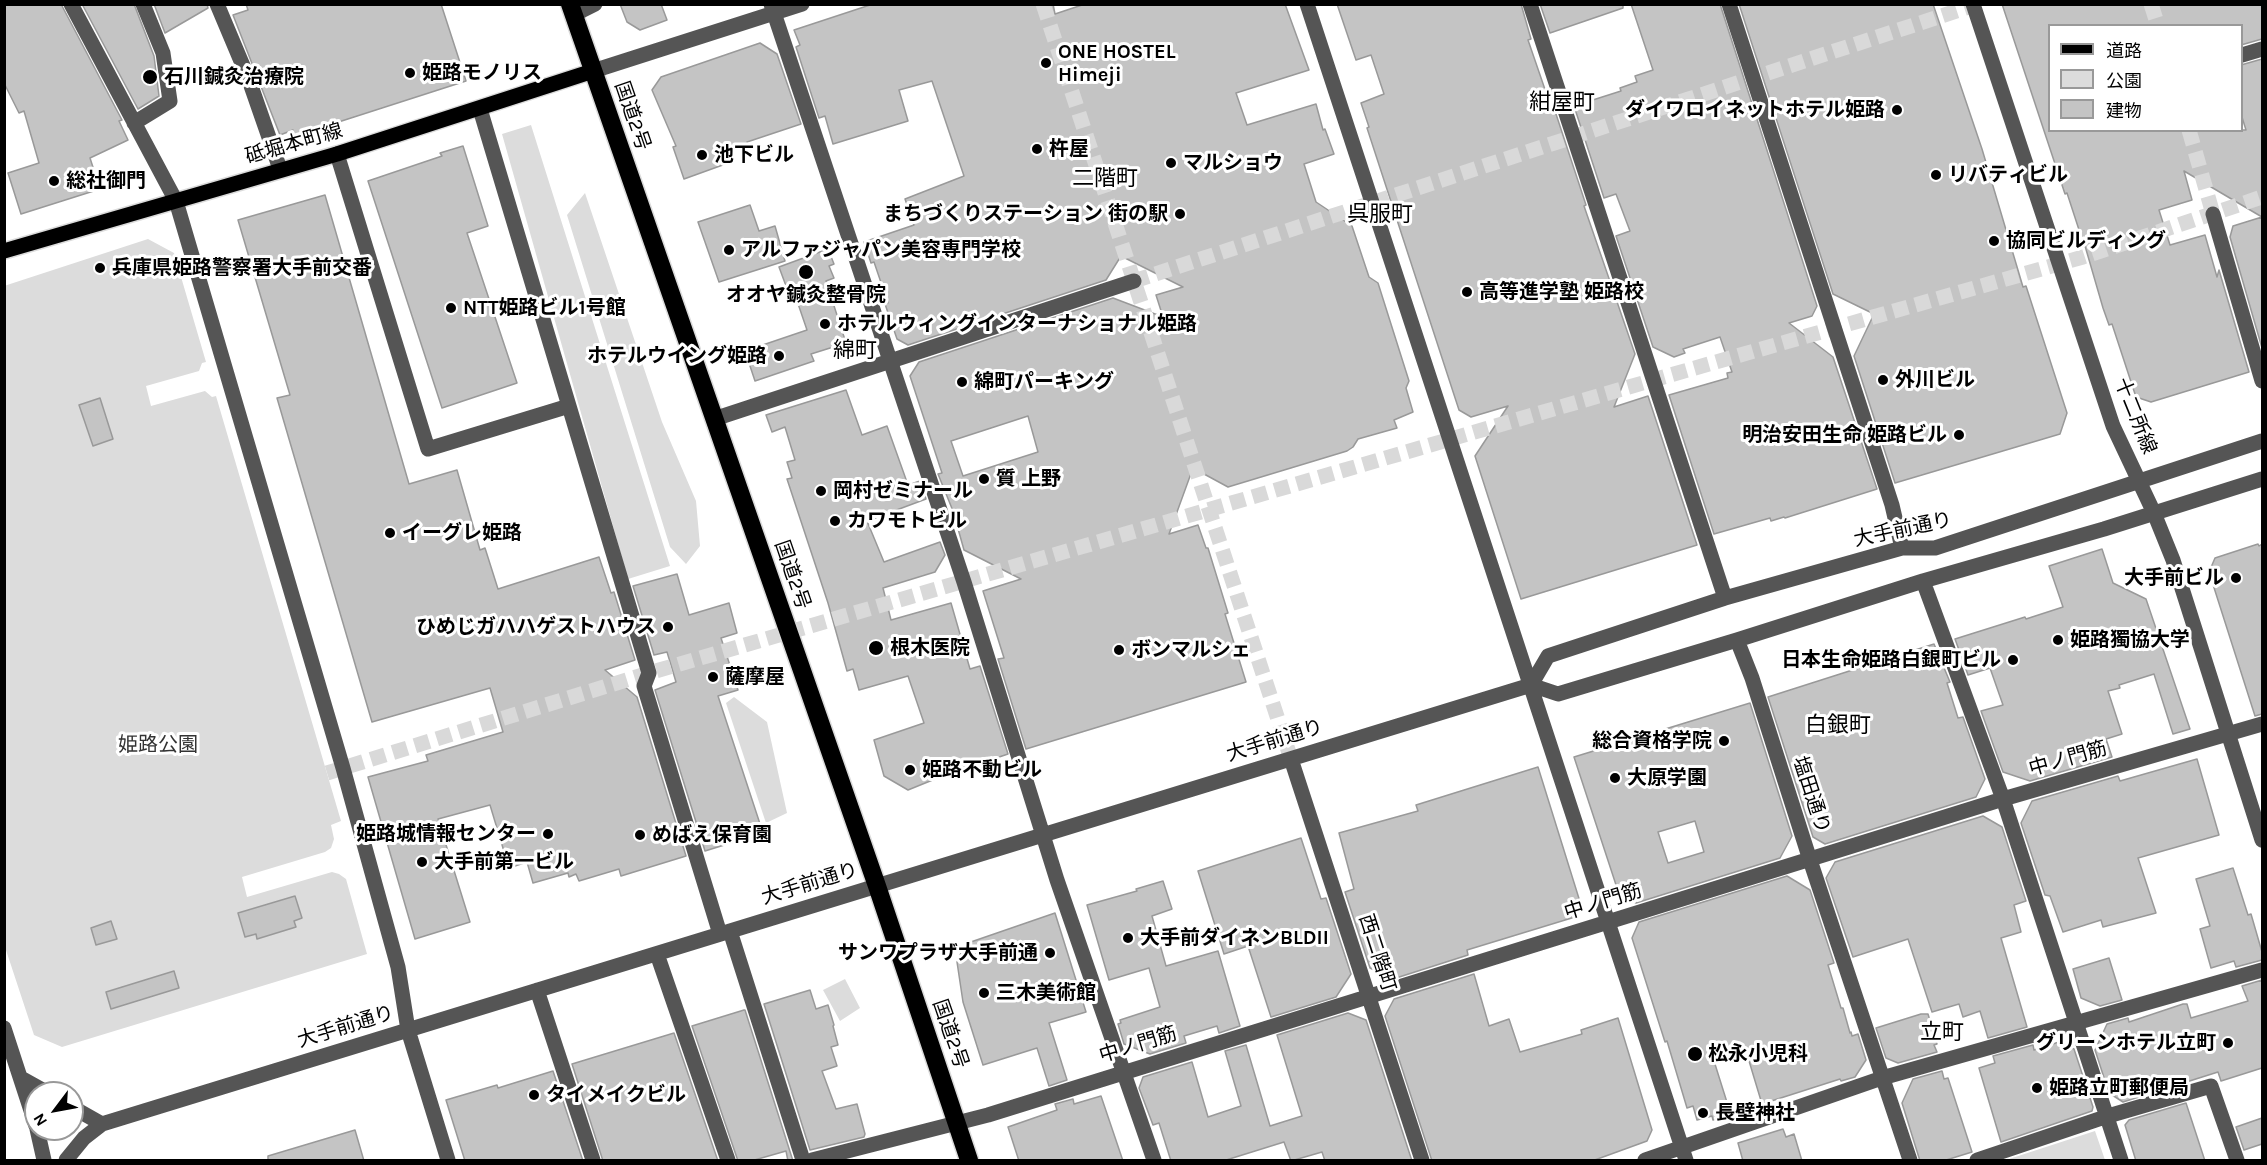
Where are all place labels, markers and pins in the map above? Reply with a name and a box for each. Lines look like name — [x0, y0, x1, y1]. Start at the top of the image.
place label: ONE HOSTEL Himeji — [1058, 40, 1176, 87]
marker: ONE HOSTEL Himeji — [1039, 56, 1053, 70]
place label: 姫路モノリス — [422, 61, 542, 85]
place label: 石川鍼灸治療院 — [164, 65, 304, 89]
marker: 姫路モノリス — [403, 66, 417, 80]
marker: 石川鍼灸治療院 — [141, 68, 159, 86]
place label: ダイワロイネットホテル姫路 — [1625, 98, 1885, 122]
marker: ダイワロイネットホテル姫路 — [1890, 103, 1904, 117]
place label: 杵屋 — [1049, 137, 1089, 161]
marker: 杵屋 — [1030, 142, 1044, 156]
place label: 池下ビル — [714, 143, 794, 167]
marker: 池下ビル — [695, 148, 709, 162]
place label: マルショウ — [1183, 151, 1283, 175]
marker: マルショウ — [1164, 156, 1178, 170]
place label: リバティビル — [1948, 163, 2068, 187]
marker: リバティビル — [1929, 168, 1943, 182]
place label: 総社御門 — [66, 169, 146, 193]
marker: 総社御門 — [47, 174, 61, 188]
place label: まちづくりステーション 街の駅 — [883, 202, 1168, 226]
marker: まちづくりステーション 街の駅 — [1173, 207, 1187, 221]
place label: 協同ビルディング — [2006, 229, 2166, 253]
marker: 協同ビルディング — [1987, 234, 2001, 248]
place label: アルファジャパン美容専門学校 — [741, 238, 1021, 262]
marker: アルファジャパン美容専門学校 — [722, 243, 736, 257]
place label: 兵庫県姫路警察署大手前交番 — [112, 256, 372, 280]
marker: 兵庫県姫路警察署大手前交番 — [93, 261, 107, 275]
marker: オオヤ鍼灸整骨院 — [797, 263, 815, 281]
place label: 高等進学塾 姫路校 — [1479, 280, 1644, 304]
place label: オオヤ鍼灸整骨院 — [726, 283, 886, 307]
marker: 高等進学塾 姫路校 — [1460, 285, 1474, 299]
place label: NTT姫路ビル1号館 — [463, 296, 626, 320]
marker: NTT姫路ビル1号館 — [444, 301, 458, 315]
place label: ホテルウィングインターナショナル姫路 — [837, 312, 1197, 336]
marker: ホテルウィングインターナショナル姫路 — [818, 317, 832, 331]
place label: ホテルウイング姫路 — [587, 344, 767, 368]
marker: ホテルウイング姫路 — [772, 349, 786, 363]
place label: 外川ビル — [1895, 368, 1975, 392]
place label: 綿町パーキング — [974, 370, 1114, 394]
marker: 外川ビル — [1876, 373, 1890, 387]
marker: 綿町パーキング — [955, 375, 969, 389]
place label: 明治安田生命 姫路ビル — [1742, 423, 1947, 447]
marker: 明治安田生命 姫路ビル — [1952, 428, 1966, 442]
place label: 質 上野 — [996, 467, 1061, 491]
marker: 質 上野 — [977, 472, 991, 486]
place label: 岡村ゼミナール — [833, 479, 973, 503]
marker: 岡村ゼミナール — [814, 484, 828, 498]
place label: カワモトビル — [847, 509, 967, 533]
marker: カワモトビル — [828, 514, 842, 528]
place label: イーグレ姫路 — [402, 521, 522, 545]
marker: イーグレ姫路 — [383, 526, 397, 540]
place label: 大手前ビル — [2124, 566, 2224, 590]
marker: 大手前ビル — [2229, 571, 2243, 585]
place label: ひめじガハハゲストハウス — [416, 615, 656, 639]
marker: ひめじガハハゲストハウス — [661, 620, 675, 634]
place label: 姫路獨協大学 — [2070, 628, 2190, 652]
marker: 姫路獨協大学 — [2051, 633, 2065, 647]
place label: 根木医院 — [890, 636, 970, 660]
place label: ボンマルシェ — [1131, 638, 1251, 662]
marker: 根木医院 — [867, 639, 885, 657]
marker: ボンマルシェ — [1112, 643, 1126, 657]
place label: 日本生命姫路白銀町ビル — [1781, 648, 2001, 672]
marker: 日本生命姫路白銀町ビル — [2006, 653, 2020, 667]
place label: 薩摩屋 — [725, 665, 785, 689]
marker: 薩摩屋 — [706, 670, 720, 684]
place label: 総合資格学院 — [1592, 729, 1712, 753]
marker: 総合資格学院 — [1717, 734, 1731, 748]
place label: 姫路不動ビル — [922, 758, 1042, 782]
marker: 姫路不動ビル — [903, 763, 917, 777]
place label: 大原学園 — [1627, 766, 1707, 790]
marker: 大原学園 — [1608, 771, 1622, 785]
place label: 姫路城情報センター — [356, 822, 536, 846]
place label: めばえ保育園 — [652, 823, 772, 847]
marker: 姫路城情報センター — [541, 827, 555, 841]
marker: めばえ保育園 — [633, 828, 647, 842]
place label: 大手前第一ビル — [434, 850, 574, 874]
marker: 大手前第一ビル — [415, 855, 429, 869]
place label: 大手前ダイネンBLDII — [1140, 926, 1329, 950]
marker: 大手前ダイネンBLDII — [1121, 931, 1135, 945]
place label: サンワプラザ大手前通 — [838, 941, 1038, 965]
marker: サンワプラザ大手前通 — [1043, 946, 1057, 960]
place label: 三木美術館 — [996, 981, 1096, 1005]
marker: 三木美術館 — [977, 986, 991, 1000]
place label: グリーンホテル立町 — [2036, 1031, 2216, 1055]
marker: グリーンホテル立町 — [2221, 1036, 2235, 1050]
place label: 松永小児科 — [1708, 1042, 1808, 1066]
marker: 松永小児科 — [1686, 1045, 1704, 1063]
place label: 姫路立町郵便局 — [2049, 1076, 2189, 1100]
marker: 姫路立町郵便局 — [2030, 1081, 2044, 1095]
place label: タイメイクビル — [546, 1083, 686, 1107]
marker: タイメイクビル — [527, 1088, 541, 1102]
place label: 長壁神社 — [1715, 1101, 1795, 1125]
marker: 長壁神社 — [1696, 1106, 1710, 1120]

